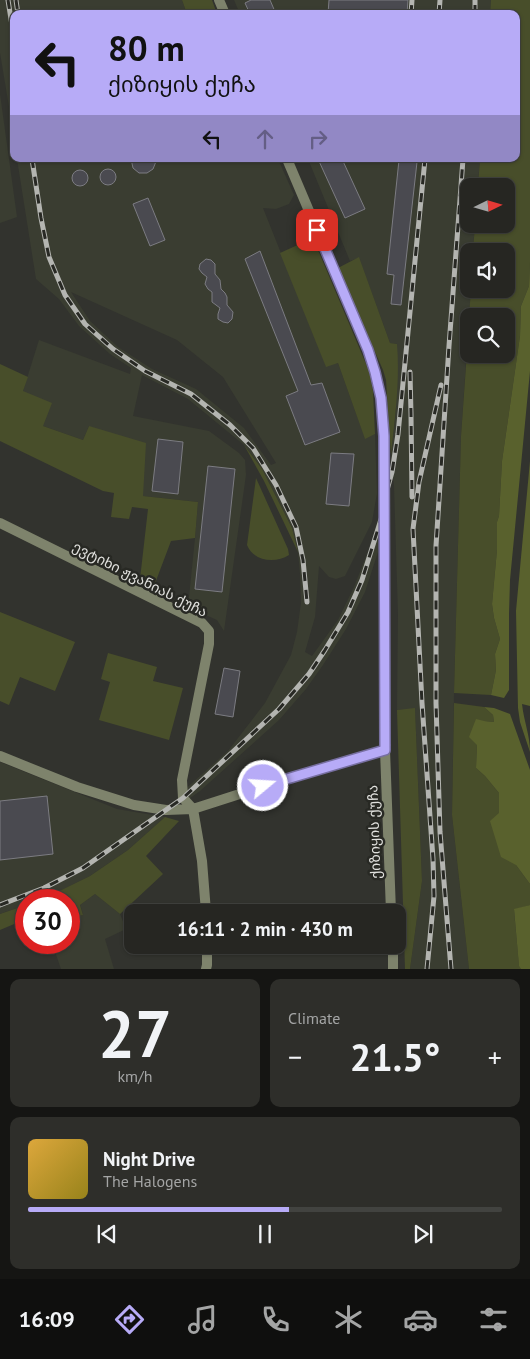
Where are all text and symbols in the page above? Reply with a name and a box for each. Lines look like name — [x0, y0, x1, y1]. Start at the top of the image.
text: 80 m — [108, 25, 185, 71]
icon: left — [25, 30, 90, 95]
text: ქიზიყის ქუჩა — [108, 70, 256, 98]
icon: left — [198, 125, 226, 153]
icon: ahead — [251, 125, 279, 153]
icon: right — [304, 125, 332, 153]
north arrow — [460, 178, 515, 232]
map controls — [460, 178, 515, 363]
pin — [296, 209, 338, 251]
icon: arrive — [303, 216, 331, 244]
button: sound — [460, 243, 515, 298]
button: search — [460, 308, 515, 363]
street label: ევტიხი ჟვანიას ქუჩა — [70, 537, 210, 621]
position arrow — [236, 759, 288, 811]
street label: ქიზიყის ქუჩა — [363, 785, 385, 879]
speed limit sign: 30 — [15, 889, 80, 954]
text: 16:11 · 2 min · 430 m — [177, 917, 353, 941]
text: 27 — [98, 991, 172, 1075]
text: Climate — [288, 1008, 340, 1028]
text: 21.5° — [350, 1032, 440, 1081]
text: − — [288, 1038, 302, 1075]
text: + — [488, 1038, 502, 1075]
text: km/h — [117, 1066, 153, 1086]
text: Night Drive — [103, 1147, 195, 1171]
text: The Halogens — [103, 1171, 197, 1191]
icon: previous — [93, 1220, 121, 1248]
icon: pause — [251, 1220, 279, 1248]
icon: next — [409, 1220, 437, 1248]
icon: directions — [112, 1302, 147, 1337]
icon: music — [185, 1302, 220, 1337]
icon: phone — [258, 1302, 293, 1337]
icon: climate — [331, 1302, 366, 1337]
icon: car — [403, 1302, 438, 1337]
icon: filters — [476, 1302, 511, 1337]
text: 16:09 — [19, 1305, 75, 1333]

